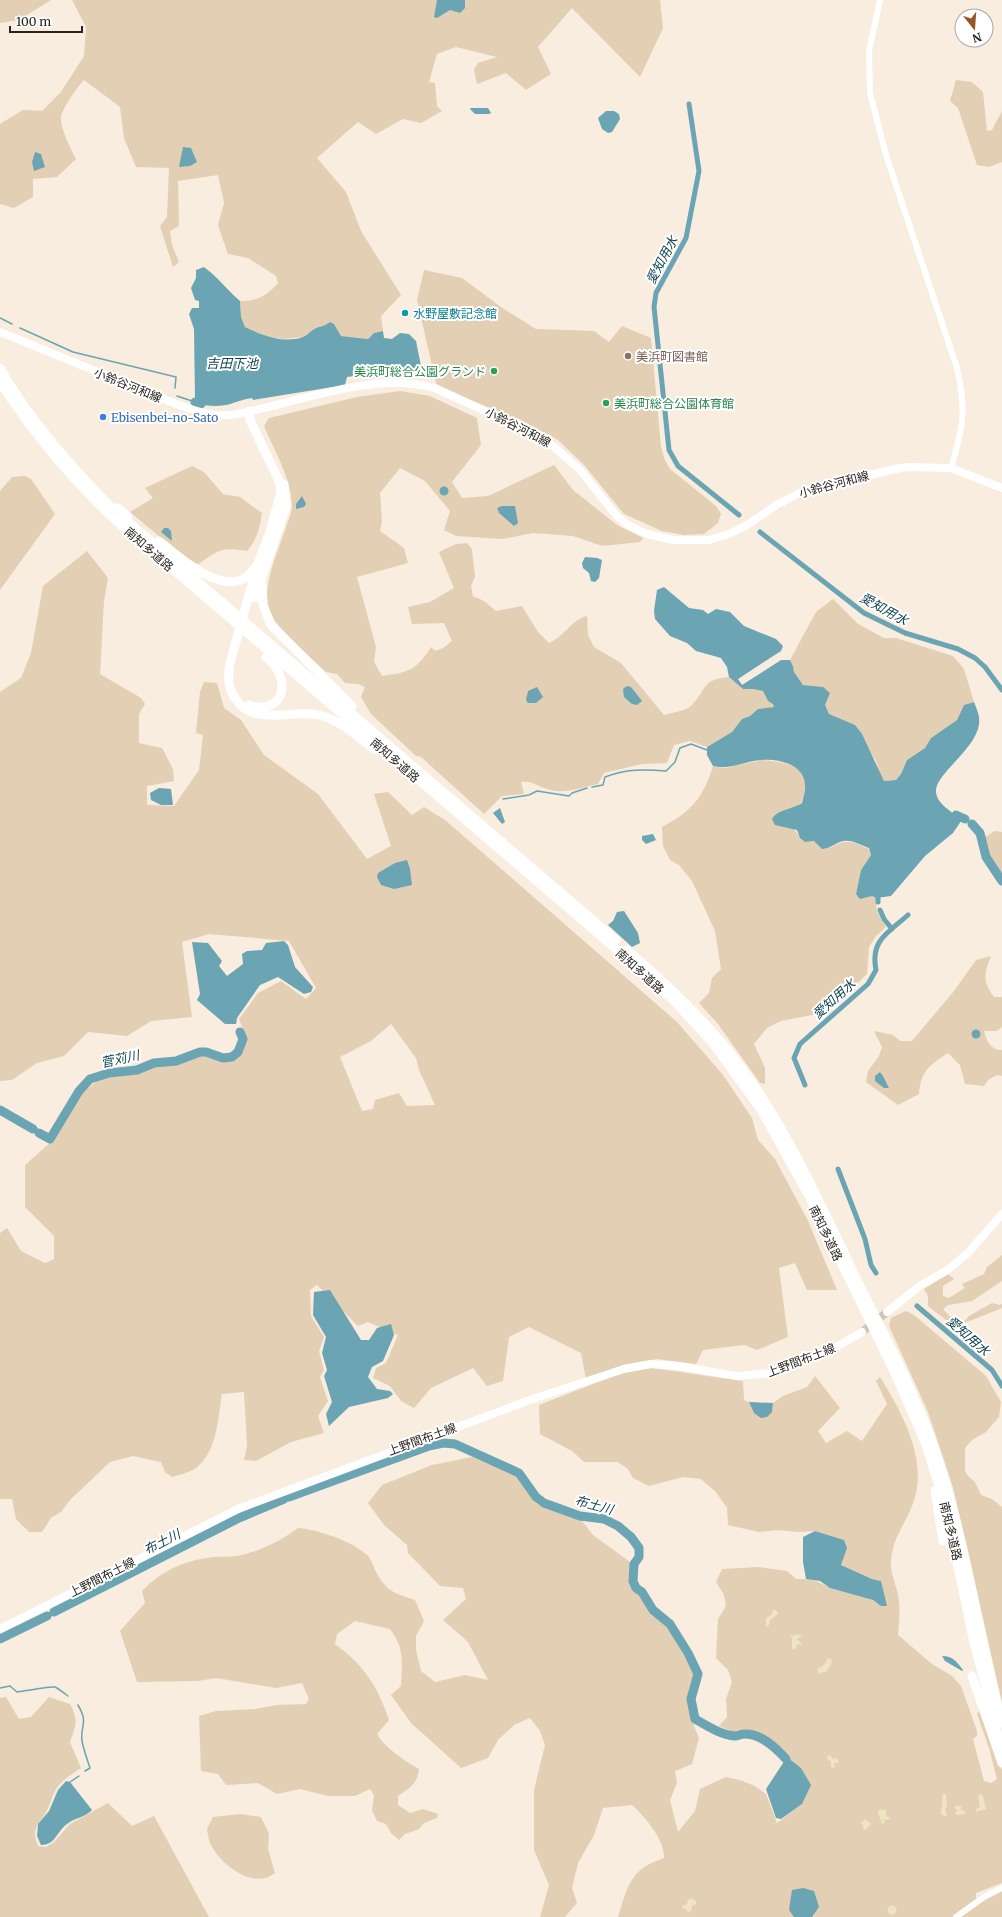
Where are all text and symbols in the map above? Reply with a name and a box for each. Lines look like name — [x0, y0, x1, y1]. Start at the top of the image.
scale bar — [10, 8, 82, 34]
north arrow — [954, 8, 994, 48]
text: 100 m — [16, 14, 51, 29]
text: N — [970, 30, 983, 46]
water label: 愛知用水 — [642, 231, 683, 287]
place label: 水野屋敷記念館 — [413, 306, 497, 321]
marker: 水野屋敷記念館 — [400, 308, 410, 318]
place label: 美浜町図書館 — [636, 349, 708, 364]
marker: 美浜町図書館 — [623, 351, 633, 361]
water label: 吉田下池 — [206, 355, 260, 372]
place label: 美浜町総合公園グランド — [354, 364, 486, 379]
street label: 小鈴谷河和線 — [92, 365, 164, 405]
marker: 美浜町総合公園グランド — [489, 366, 499, 376]
place label: 美浜町総合公園体育館 — [614, 396, 734, 411]
marker: 美浜町総合公園体育館 — [601, 398, 611, 408]
street label: 小鈴谷河和線 — [483, 404, 553, 450]
place label: Ebisenbei-no-Sato — [111, 410, 218, 425]
marker: Ebisenbei-no-Sato — [98, 412, 108, 422]
street label: 小鈴谷河和線 — [797, 467, 871, 501]
street label: 南知多道路 — [121, 524, 177, 574]
water label: 愛知用水 — [857, 589, 913, 630]
street label: 南知多道路 — [367, 735, 423, 785]
street label: 南知多道路 — [613, 945, 667, 997]
water label: 愛知用水 — [809, 974, 860, 1023]
water label: 菅苅川 — [99, 1046, 143, 1071]
street label: 南知多道路 — [806, 1203, 846, 1263]
water label: 愛知用水 — [943, 1313, 995, 1361]
street label: 上野間布土線 — [765, 1340, 837, 1380]
street label: 上野間布土線 — [386, 1420, 458, 1458]
water label: 布土川 — [573, 1492, 617, 1519]
street label: 南知多道路 — [937, 1500, 965, 1562]
water label: 布土川 — [141, 1525, 185, 1558]
street label: 上野間布土線 — [67, 1554, 137, 1600]

